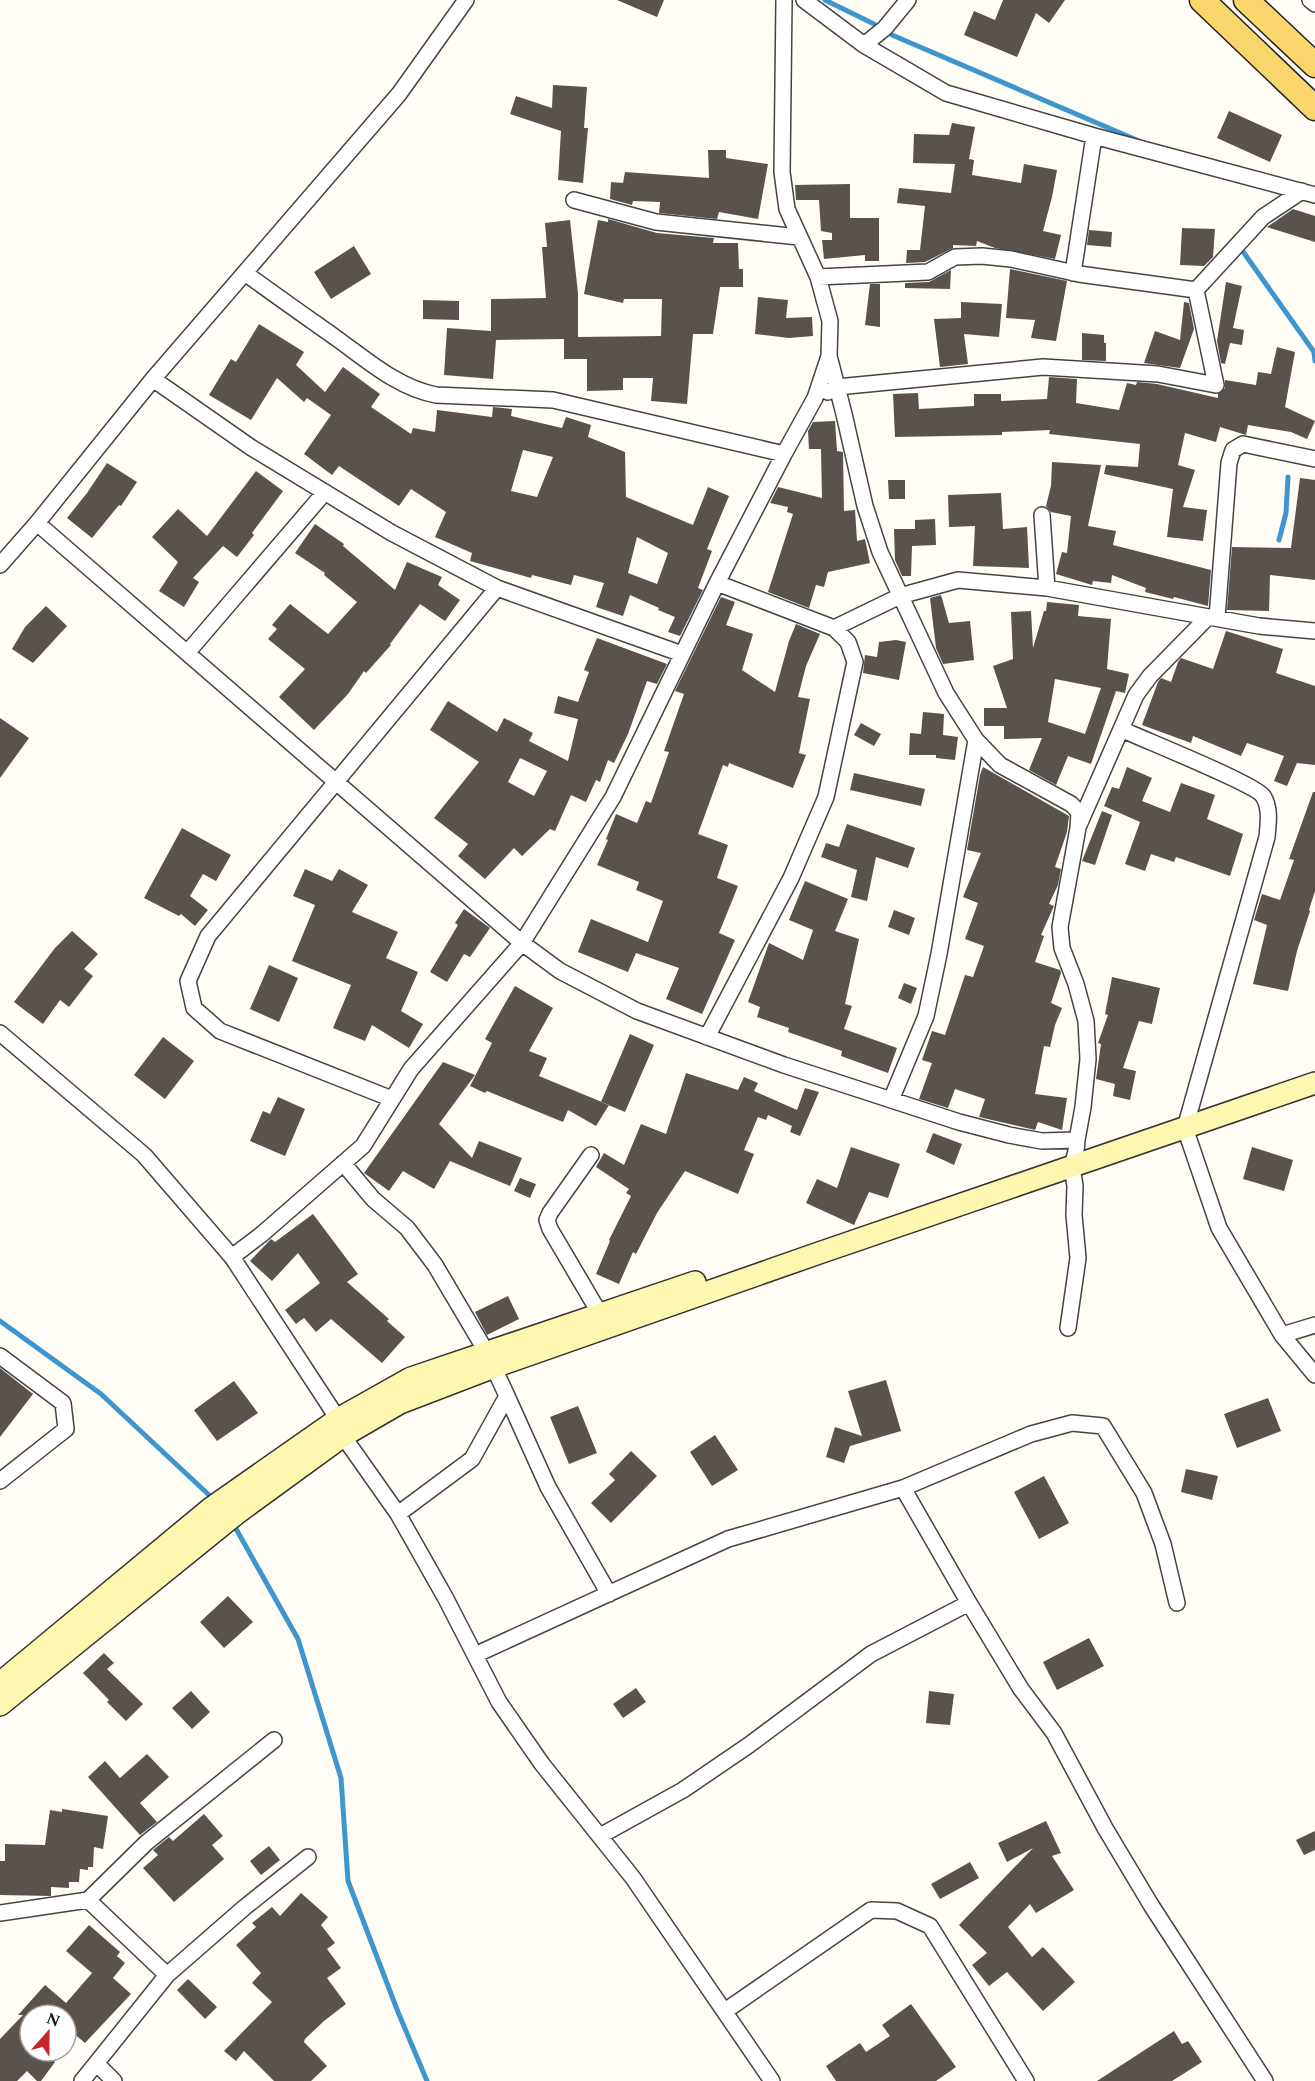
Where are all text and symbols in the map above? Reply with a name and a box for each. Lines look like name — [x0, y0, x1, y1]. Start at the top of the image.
north arrow — [18, 2003, 78, 2063]
text: N — [43, 2006, 63, 2033]

